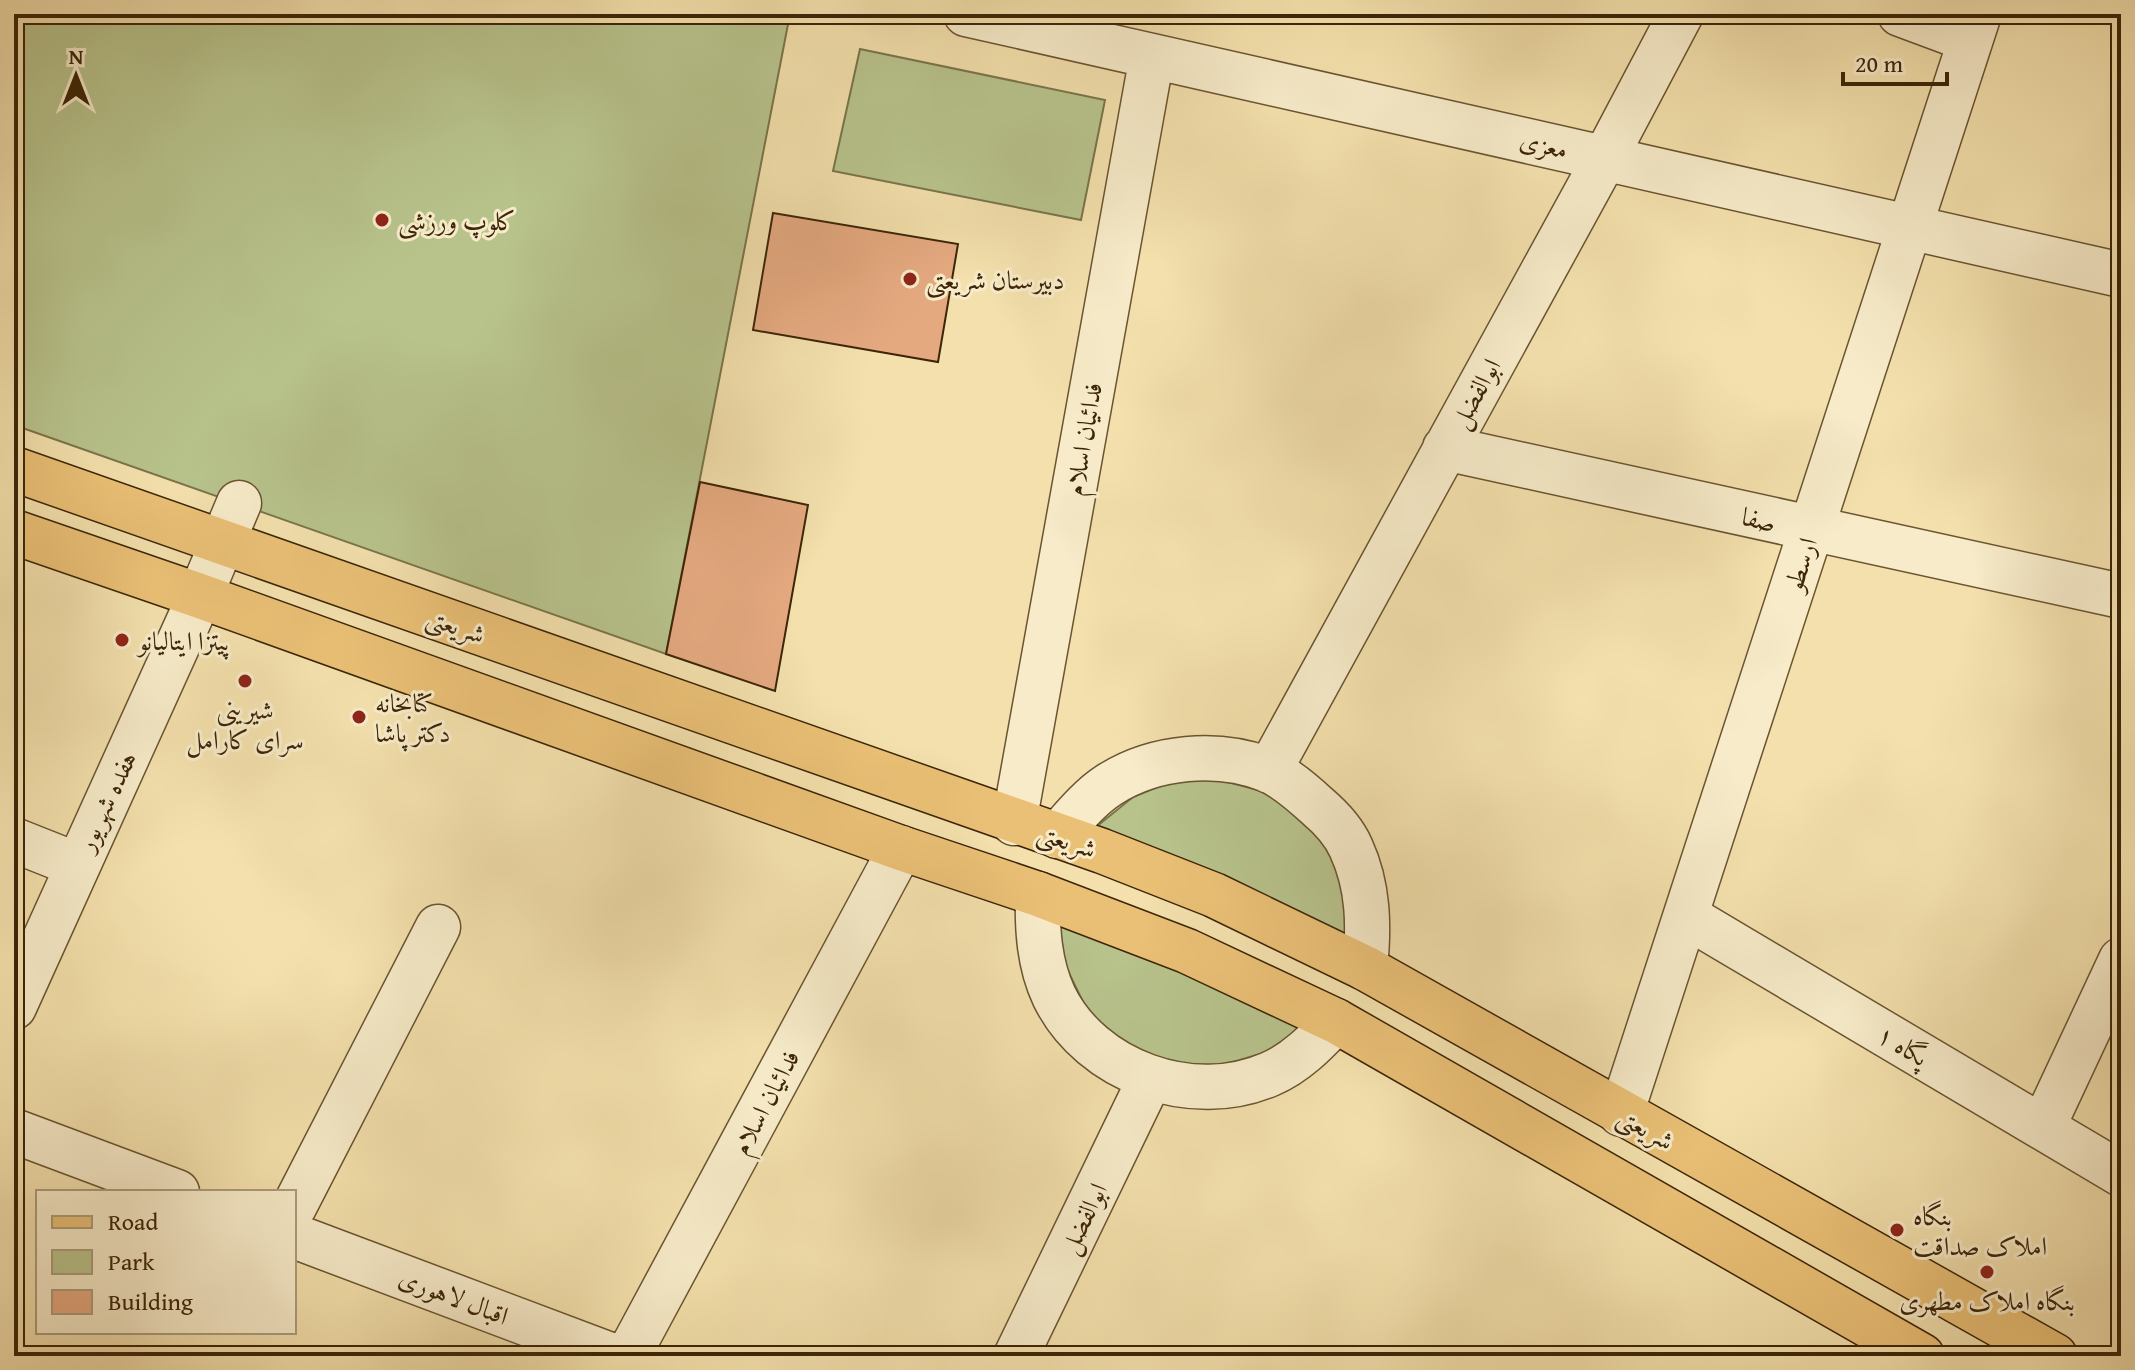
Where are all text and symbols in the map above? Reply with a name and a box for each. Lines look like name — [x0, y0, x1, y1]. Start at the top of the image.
north arrow — [36, 36, 116, 116]
scale bar — [1843, 36, 1947, 86]
text: N — [69, 40, 84, 72]
text: 20 m — [1855, 46, 1903, 81]
street label: معزی — [1516, 120, 1572, 168]
place label: کلوپ ورزشی — [398, 201, 516, 240]
marker: کلوپ ورزشی — [373, 211, 391, 229]
place label: دبیرستان شریعتی — [926, 260, 1064, 299]
marker: دبیرستان شریعتی — [901, 270, 919, 288]
street label: ابوالفضل — [1440, 351, 1510, 435]
street label: فدائیان اسلام — [1054, 379, 1116, 499]
street label: صفا — [1738, 496, 1780, 542]
street label: ارسطو — [1772, 532, 1827, 599]
street label: شریعتی — [421, 597, 491, 653]
place label: پیتزا ایتالیانو — [135, 621, 230, 660]
marker: پیتزا ایتالیانو — [113, 631, 131, 649]
marker: شیرینی سرای کارامل — [236, 672, 254, 690]
place label: کتابخانه دکتر پاشا — [375, 683, 450, 752]
place label: شیرینی سرای کارامل — [186, 690, 304, 759]
marker: کتابخانه دکتر پاشا — [350, 708, 368, 726]
street label: هفده شهریور — [65, 745, 146, 860]
street label: شریعتی — [1032, 812, 1102, 868]
street label: پگاه ۱ — [1870, 1014, 1937, 1076]
street label: فدائیان اسلام — [721, 1042, 813, 1164]
street label: شریعتی — [1610, 1096, 1682, 1160]
street label: ابوالفضل — [1049, 1176, 1117, 1260]
legend — [36, 1190, 296, 1334]
place label: بنگاه املاک صداقت — [1913, 1196, 2047, 1265]
text: Road — [108, 1204, 158, 1239]
marker: بنگاه املاک صداقت — [1888, 1221, 1906, 1239]
text: Park — [108, 1244, 155, 1279]
street label: اقبال لاهوری — [393, 1257, 515, 1335]
marker: بنگاه املاک مطهری — [1978, 1263, 1996, 1281]
place label: بنگاه املاک مطهری — [1899, 1281, 2075, 1320]
text: Building — [108, 1284, 193, 1319]

